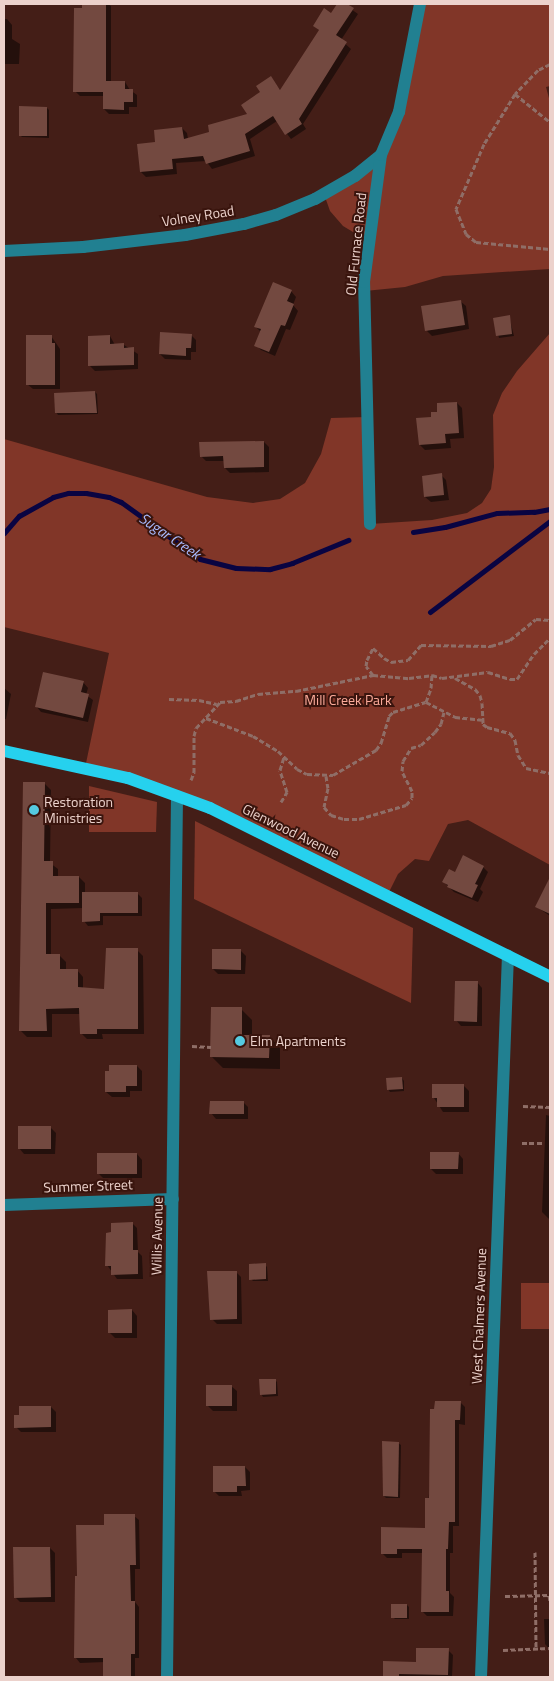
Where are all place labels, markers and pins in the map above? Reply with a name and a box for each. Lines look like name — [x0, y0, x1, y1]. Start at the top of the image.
place label: Restoration Ministries — [44, 794, 113, 826]
marker: Restoration Ministries — [28, 804, 40, 816]
place label: Elm Apartments — [250, 1033, 346, 1049]
marker: Elm Apartments — [234, 1035, 246, 1047]

